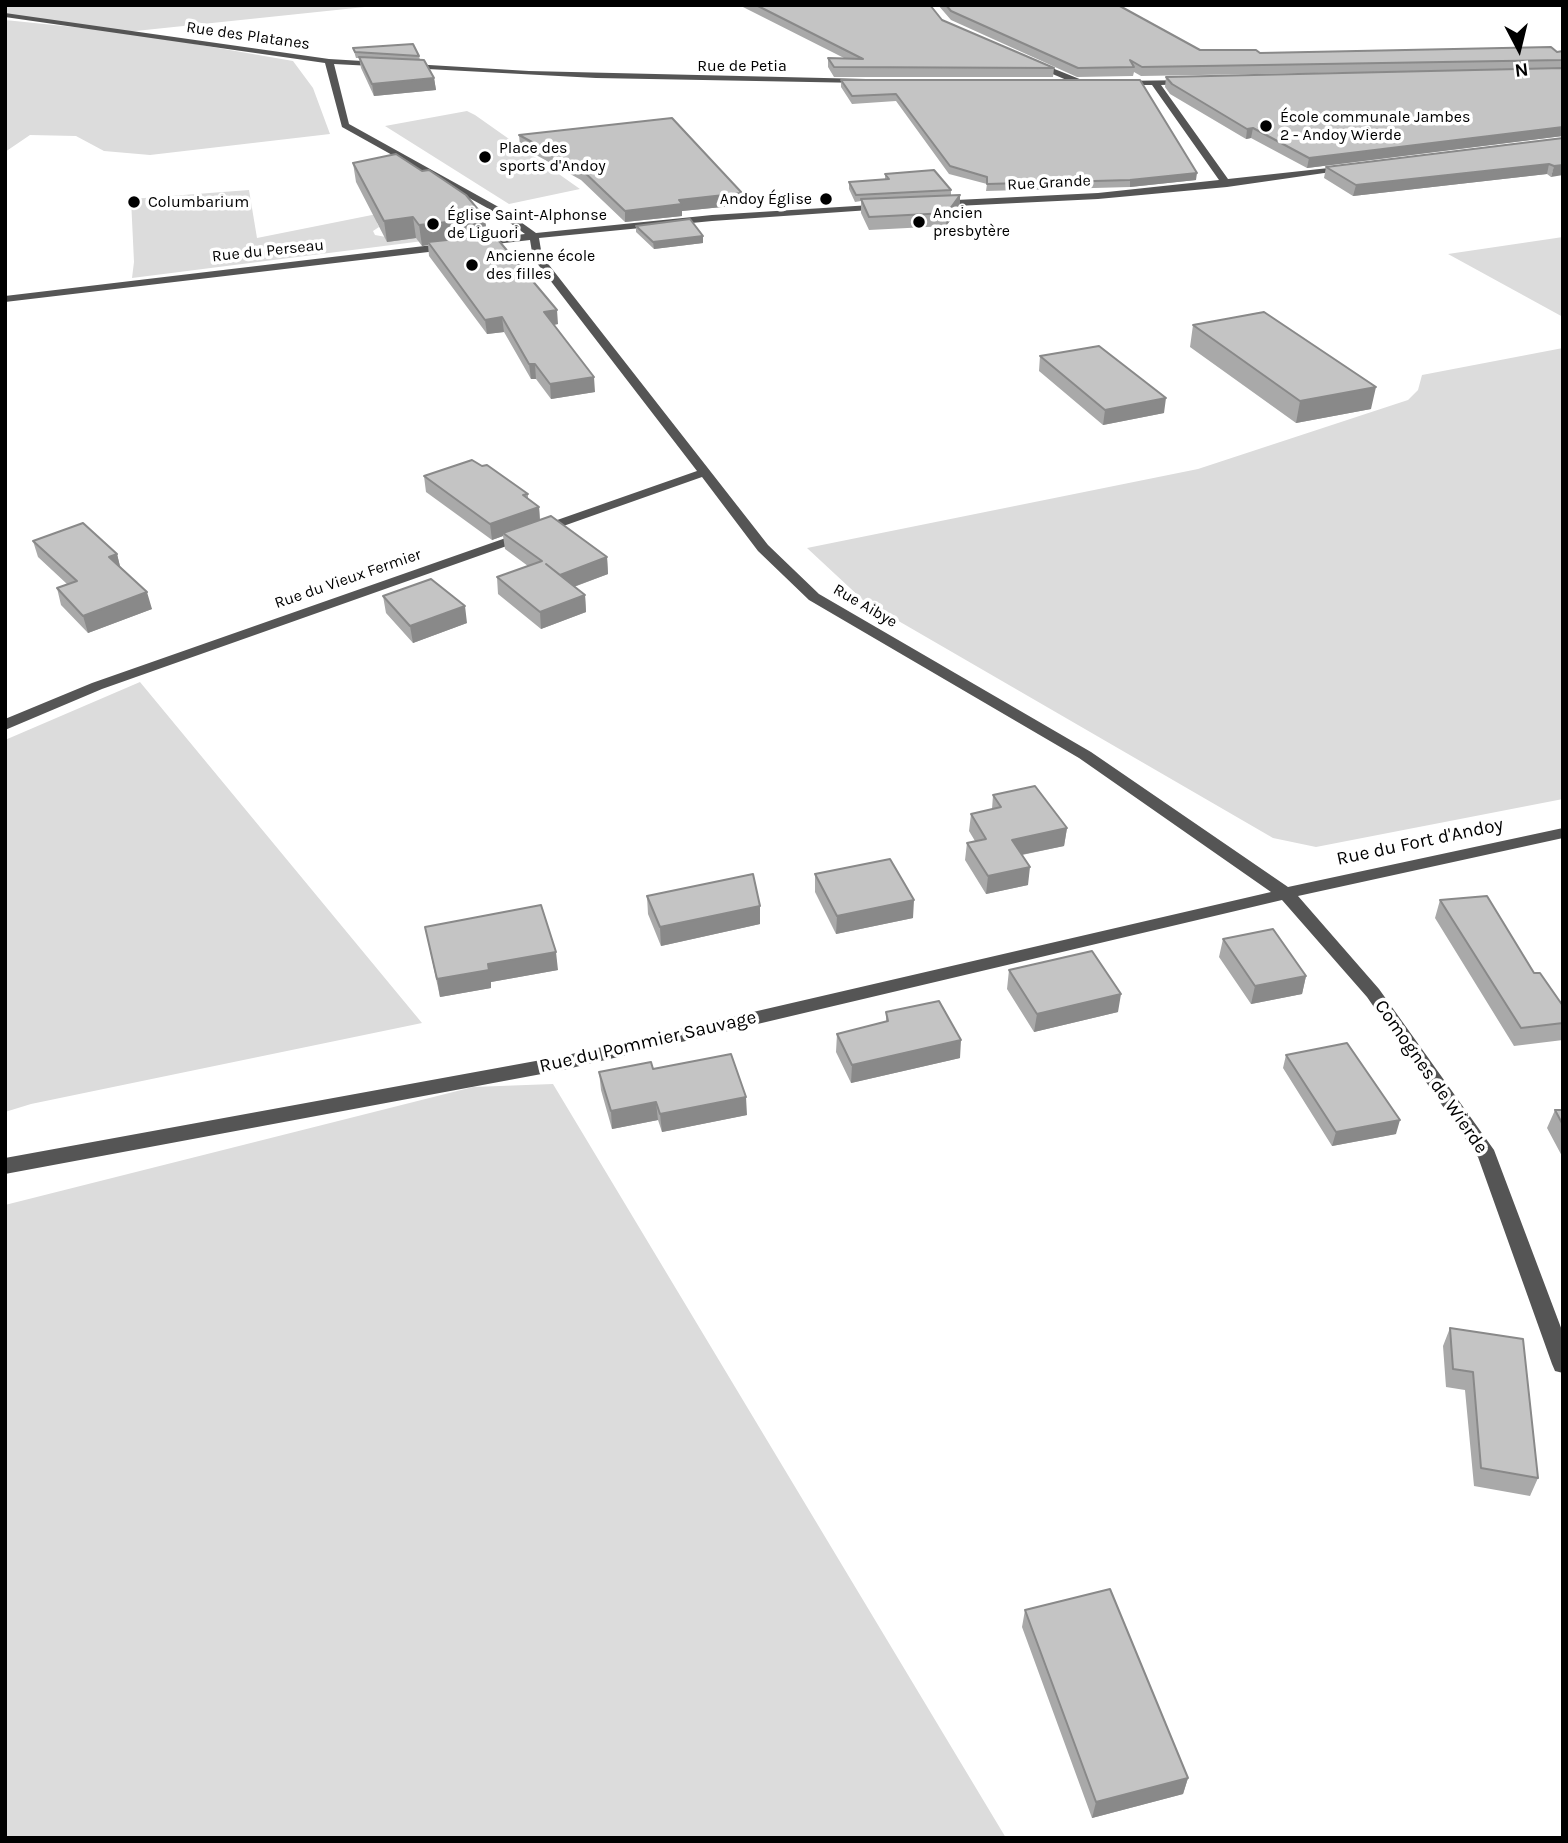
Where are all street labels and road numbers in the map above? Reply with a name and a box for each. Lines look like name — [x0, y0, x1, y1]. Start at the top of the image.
street label: Rue des Platanes — [185, 18, 311, 54]
street label: Rue de Petia — [697, 56, 787, 76]
street label: Rue Grande — [1007, 171, 1091, 195]
street label: Rue du Perseau — [211, 236, 325, 266]
street label: Rue du Vieux Fermier — [272, 545, 424, 613]
street label: Rue Aibye — [830, 580, 900, 632]
street label: Rue du Fort d'Andoy — [1335, 813, 1505, 871]
street label: Comognes de Wierde — [1369, 996, 1493, 1158]
street label: Rue du Pommier Sauvage — [537, 1006, 759, 1078]

